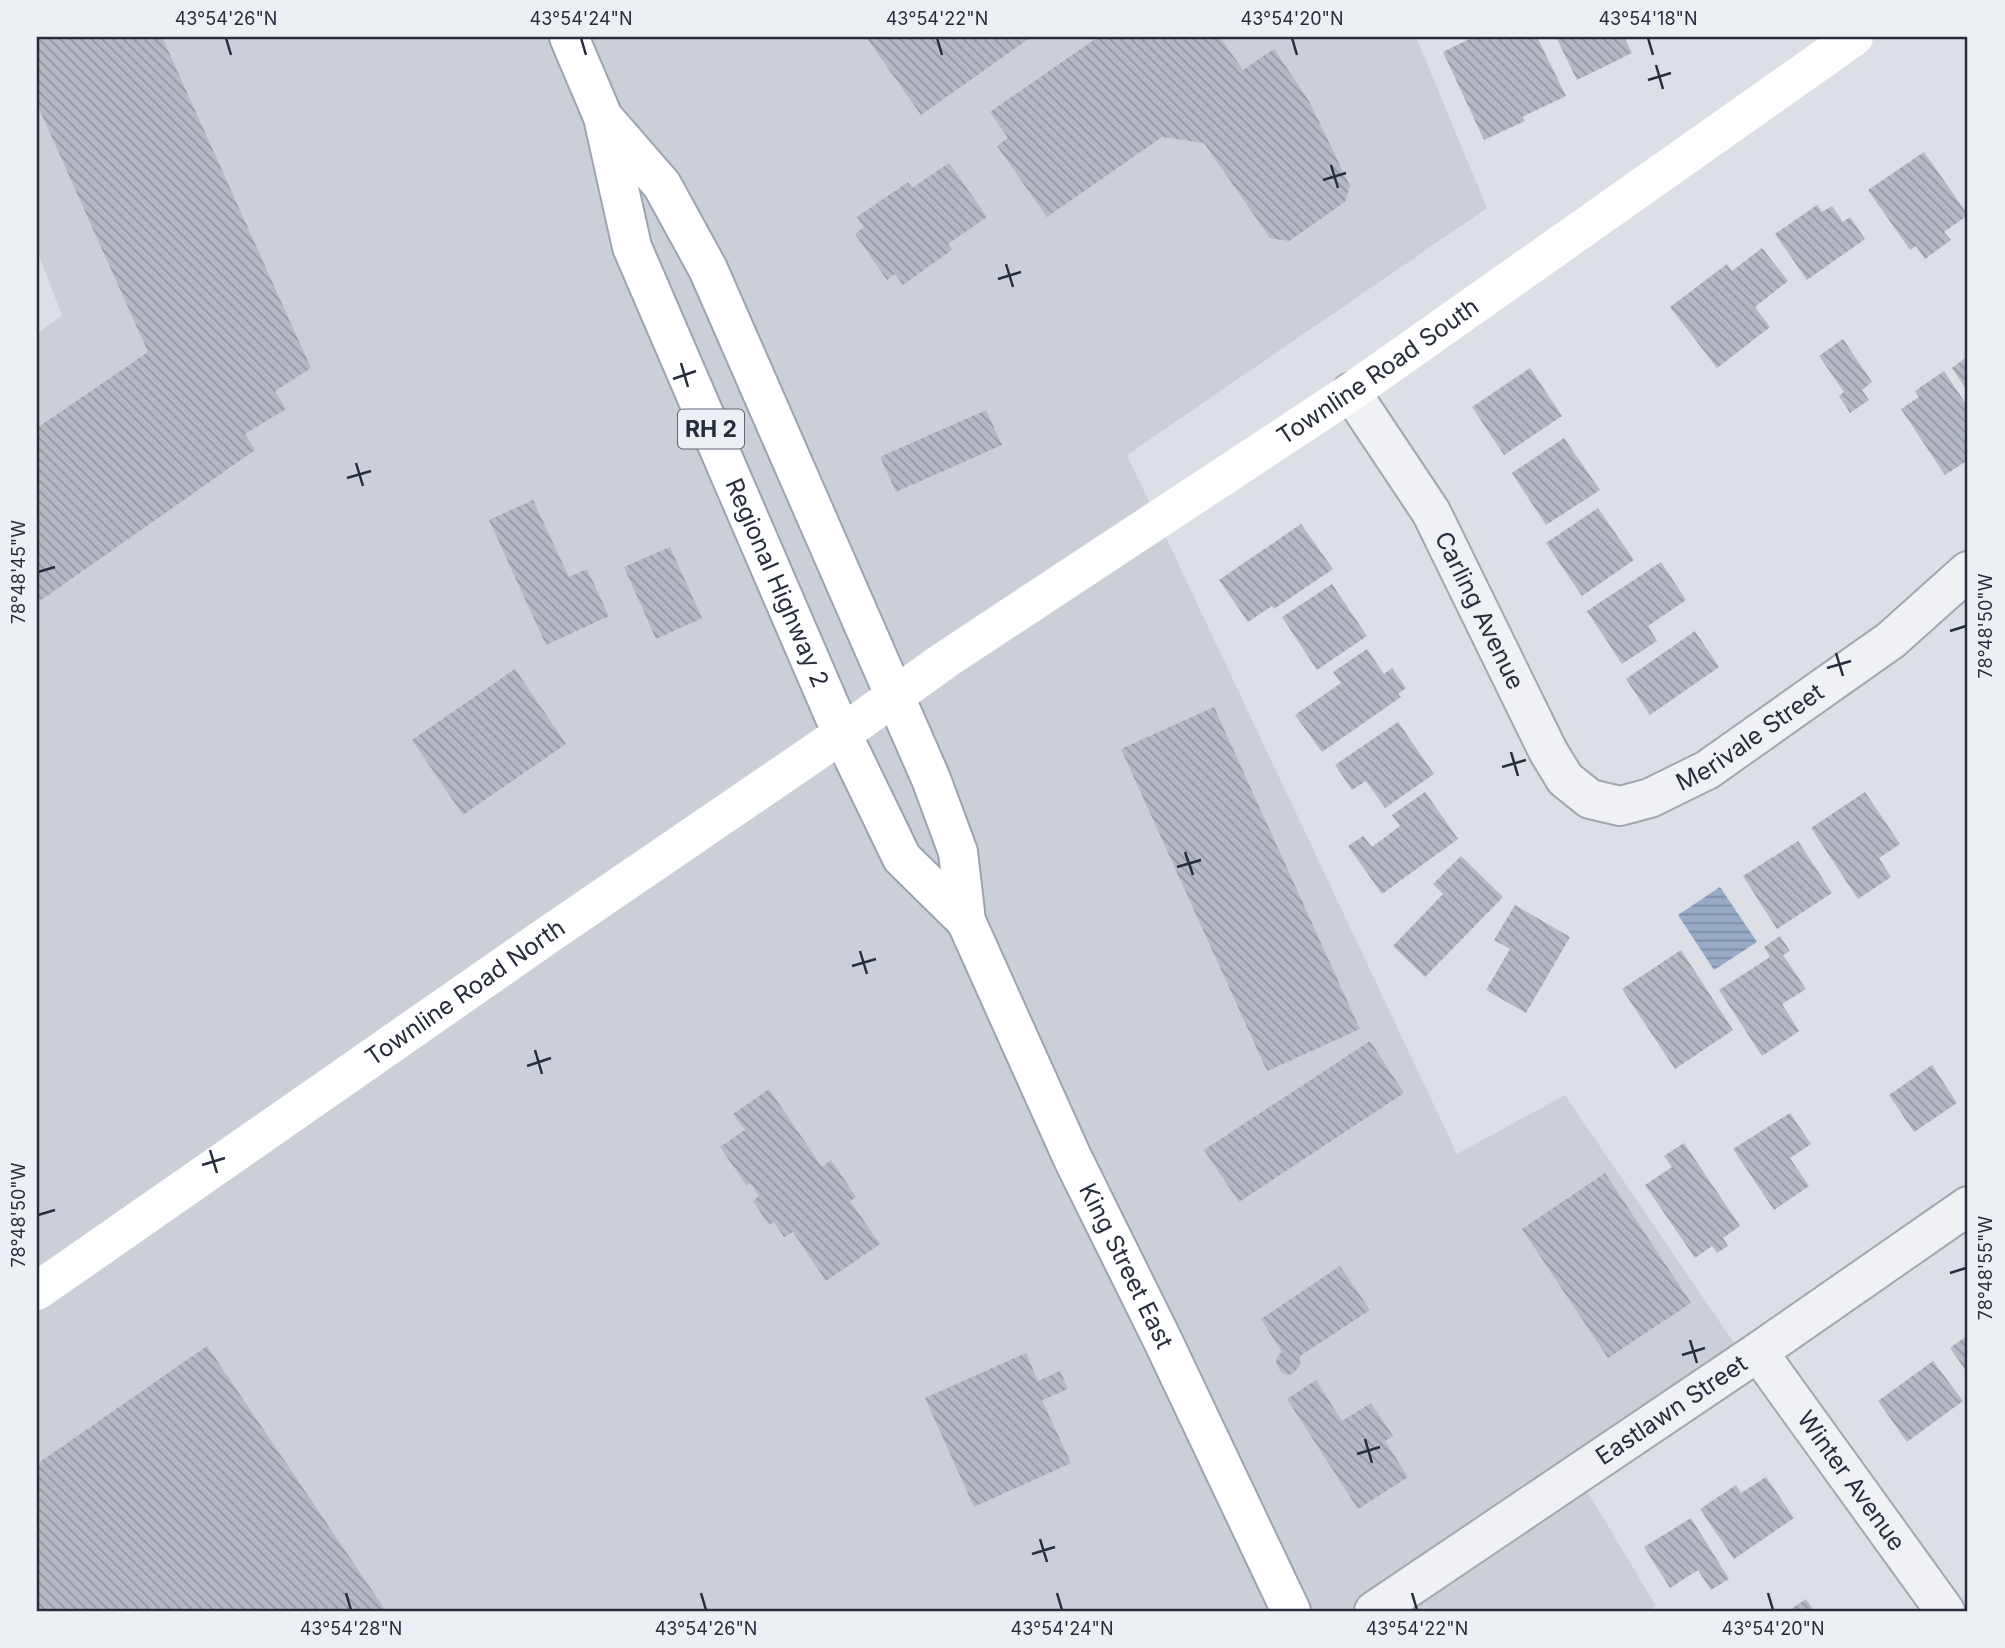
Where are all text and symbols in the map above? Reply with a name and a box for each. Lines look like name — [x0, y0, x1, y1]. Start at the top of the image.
text: 43°54'26"N — [175, 8, 277, 29]
text: 43°54'24"N — [530, 8, 632, 29]
text: 43°54'22"N — [886, 8, 988, 29]
text: 43°54'20"N — [1241, 8, 1343, 29]
text: 43°54'18"N — [1598, 8, 1698, 29]
street label: Townline Road South — [1271, 291, 1484, 451]
road number: RH 2 — [678, 410, 744, 448]
street label: Regional Highway 2 — [720, 474, 835, 692]
text: 78°48'45"W — [8, 520, 29, 624]
street label: Carling Avenue — [1429, 527, 1531, 694]
text: 78°48'50"W — [1975, 573, 1996, 678]
street label: Merivale Street — [1671, 677, 1829, 797]
street label: Townline Road North — [360, 913, 570, 1072]
text: 78°48'50"W — [8, 1162, 29, 1267]
street label: King Street East — [1073, 1178, 1179, 1353]
text: 78°48'55"W — [1975, 1216, 1996, 1320]
street label: Eastlawn Street — [1590, 1349, 1753, 1471]
street label: Winter Avenue — [1791, 1405, 1912, 1556]
text: 43°54'28"N — [300, 1618, 402, 1639]
text: 43°54'26"N — [655, 1618, 757, 1639]
text: 43°54'24"N — [1011, 1618, 1113, 1639]
text: 43°54'22"N — [1366, 1618, 1468, 1639]
text: 43°54'20"N — [1722, 1618, 1824, 1639]

